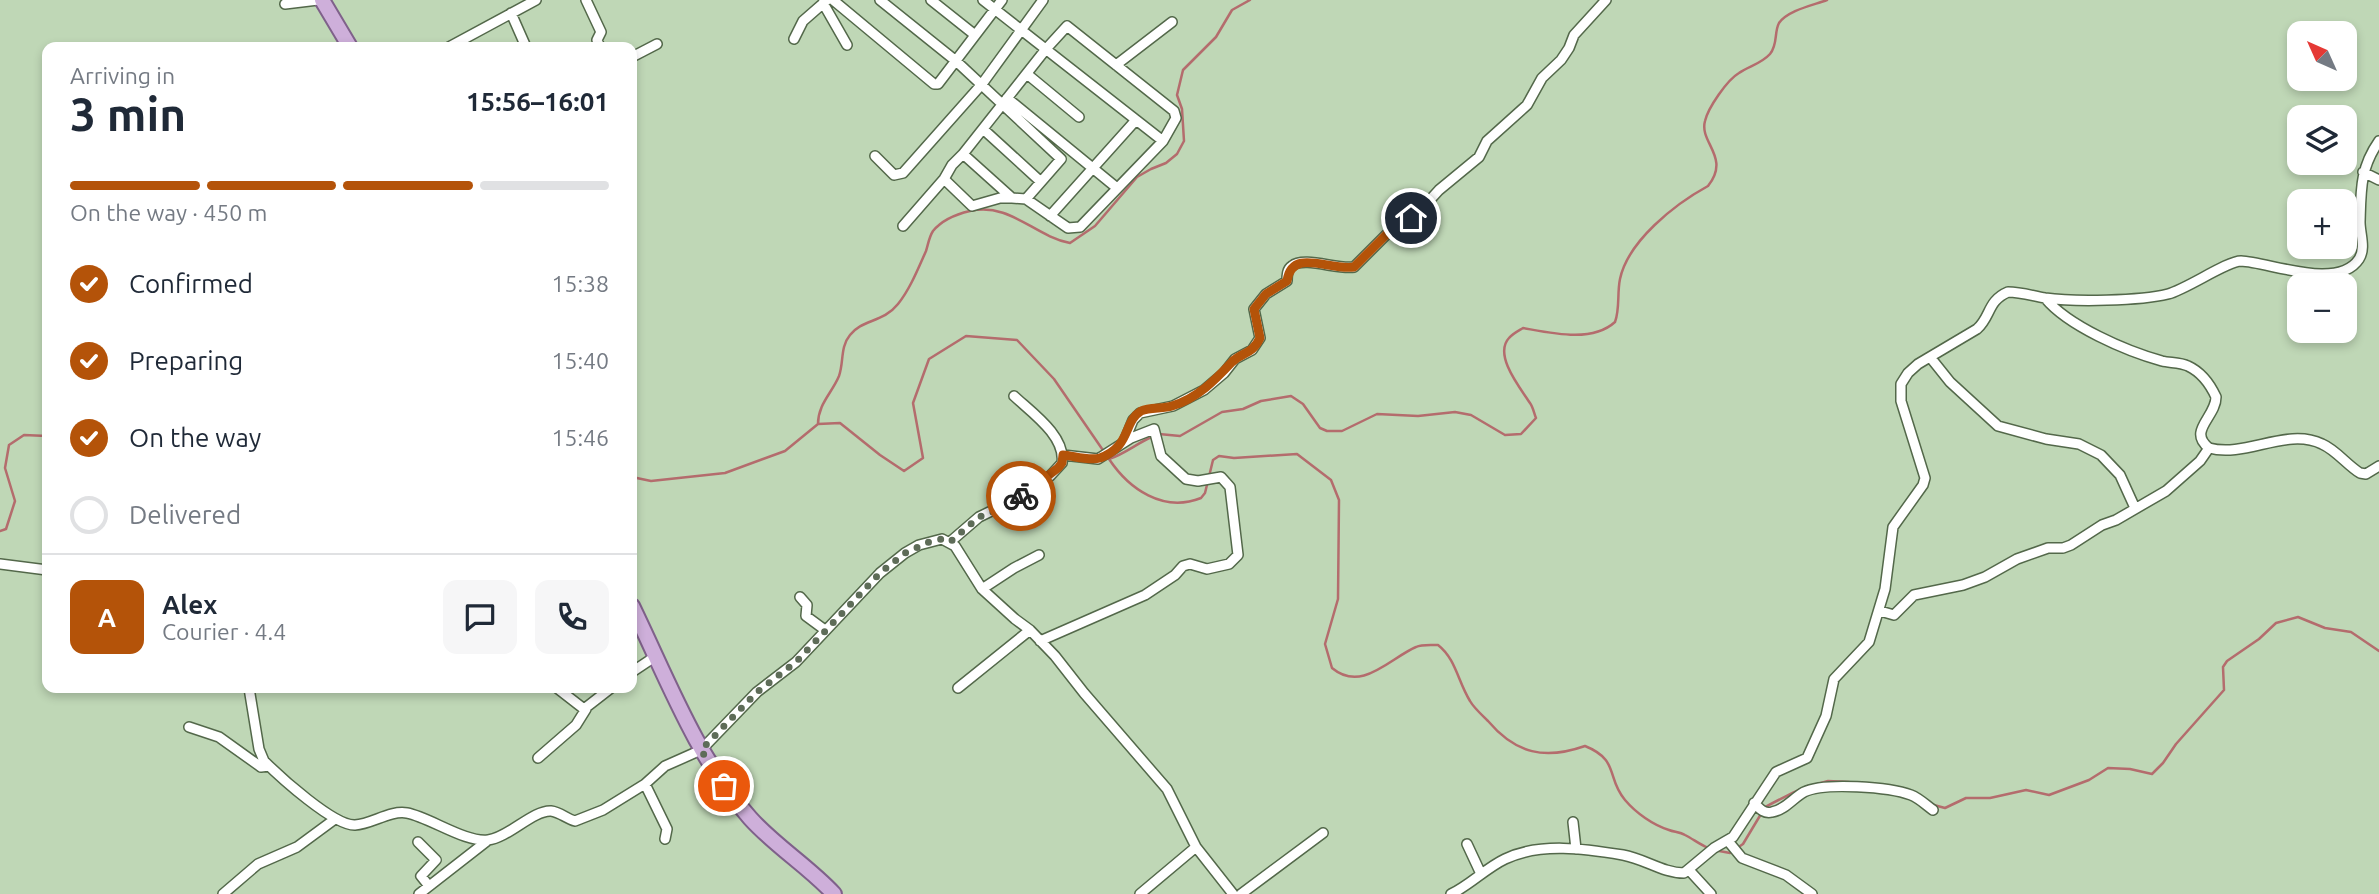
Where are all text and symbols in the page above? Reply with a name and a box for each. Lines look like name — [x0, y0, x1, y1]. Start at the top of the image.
north arrow — [2287, 21, 2357, 91]
map controls — [2287, 21, 2357, 343]
text: Arriving in — [70, 63, 175, 88]
text: 15:56–16:01 — [466, 87, 609, 116]
text: 3 min — [70, 88, 186, 140]
button: layers — [2287, 105, 2357, 175]
pin — [1381, 188, 1441, 248]
button: + — [2287, 189, 2357, 259]
icon: home — [1392, 199, 1430, 237]
text: On the way · 450 m — [70, 200, 267, 225]
icon: check — [70, 265, 108, 303]
text: Confirmed — [129, 269, 253, 298]
text: 15:38 — [551, 271, 609, 296]
button: − — [2287, 273, 2357, 343]
icon: check — [70, 342, 108, 380]
text: Preparing — [129, 346, 243, 375]
text: 15:40 — [551, 348, 609, 373]
icon: check — [70, 419, 108, 457]
text: On the way — [129, 423, 261, 452]
text: 15:46 — [551, 425, 609, 450]
courier — [986, 461, 1056, 531]
icon: bike — [1002, 477, 1040, 515]
text: Delivered — [129, 500, 241, 529]
button: chat — [443, 580, 517, 654]
button: phone — [535, 580, 609, 654]
text: Alex — [162, 590, 217, 619]
text: A — [98, 603, 116, 632]
text: Courier · 4.4 — [162, 619, 286, 644]
pin — [694, 756, 754, 816]
icon: bag — [705, 767, 743, 805]

